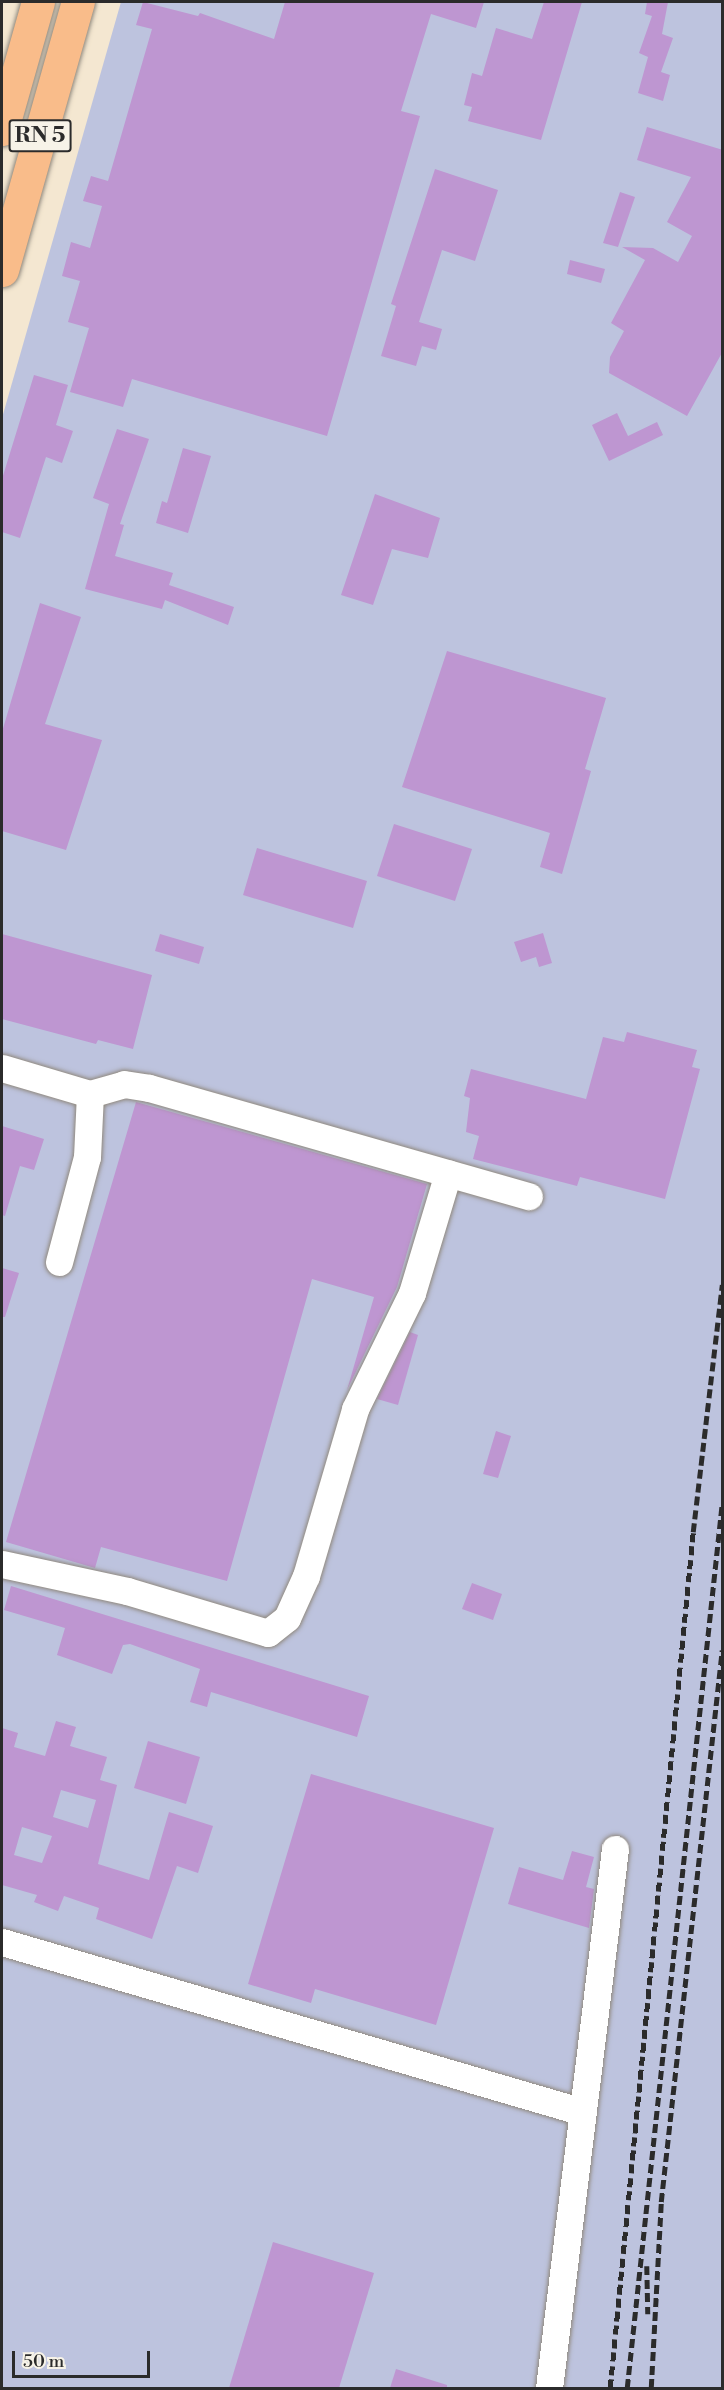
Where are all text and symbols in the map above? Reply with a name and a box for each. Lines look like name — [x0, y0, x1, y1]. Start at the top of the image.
road number: RN 5 — [9, 117, 72, 155]
scale bar — [15, 2339, 153, 2377]
text: 50 m — [23, 2350, 64, 2373]

